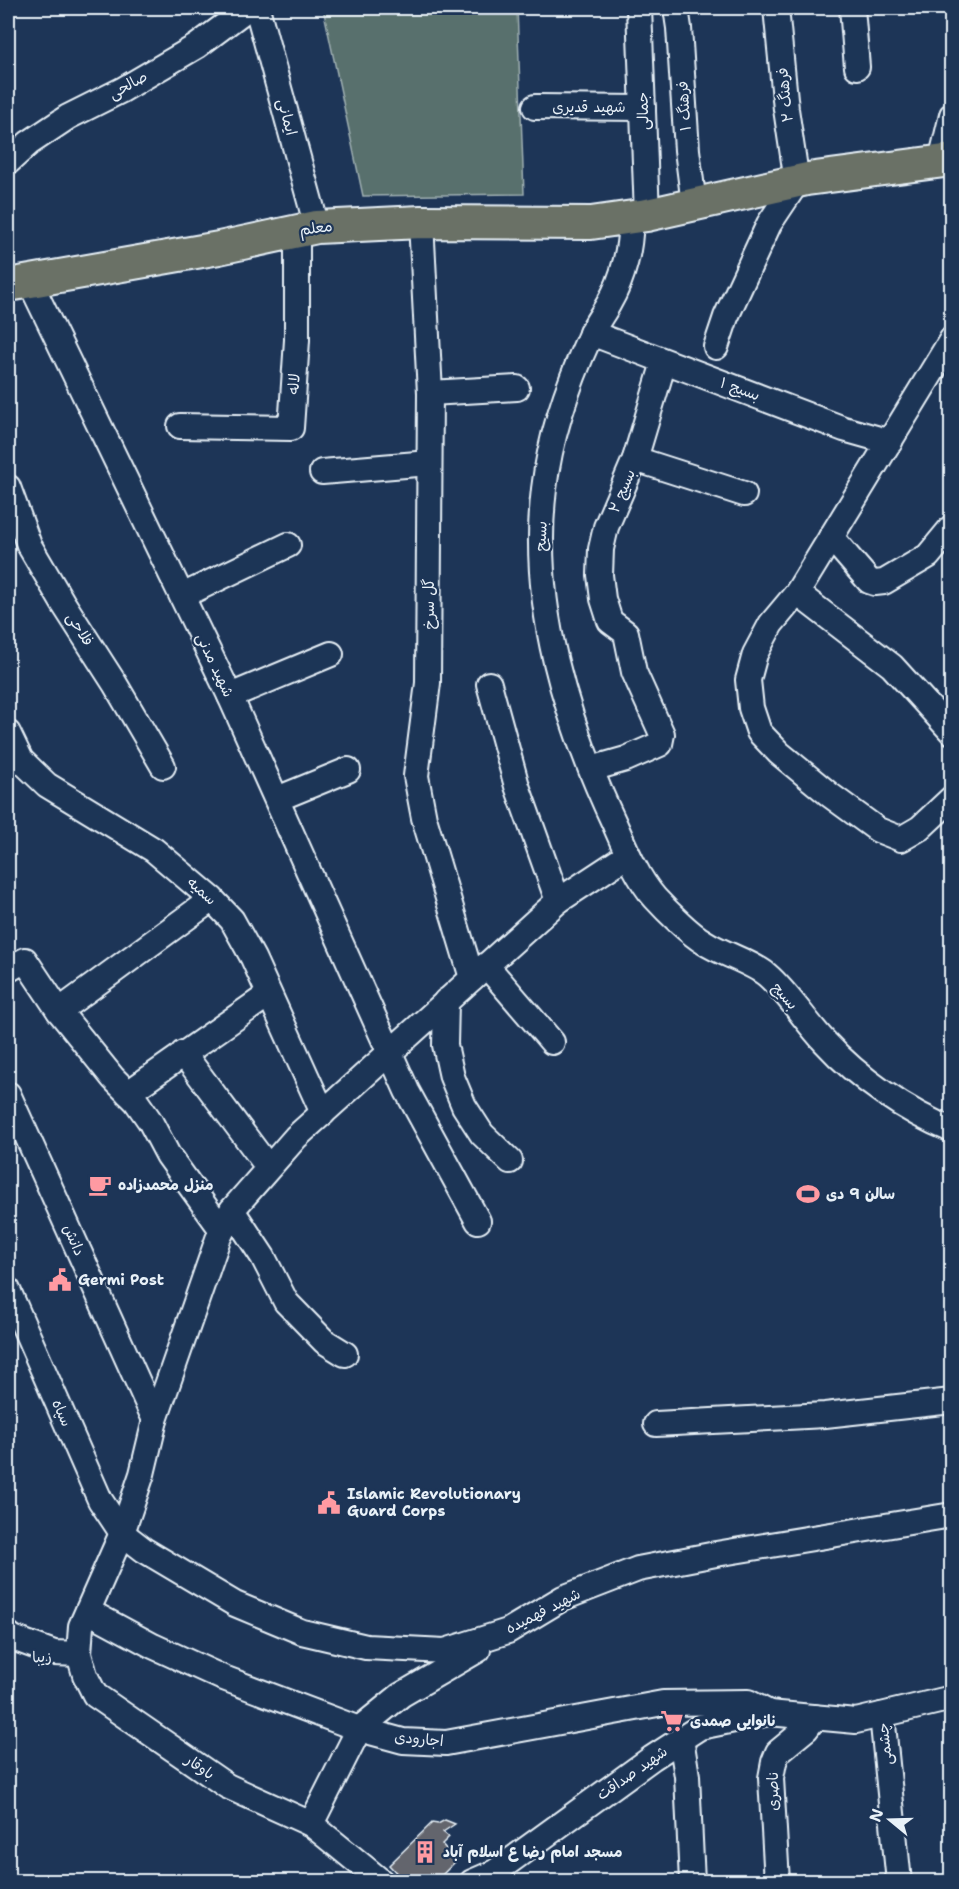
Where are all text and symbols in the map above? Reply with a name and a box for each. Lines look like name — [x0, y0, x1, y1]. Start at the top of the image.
street label: صالحی — [105, 66, 151, 104]
street label: فرهنگ ۲ — [772, 67, 798, 123]
street label: فرهنگ ۱ — [672, 80, 696, 132]
street label: جمالی — [632, 92, 654, 130]
street label: ایمانی — [272, 96, 302, 138]
street label: شهید قدیری — [552, 97, 626, 117]
street label: معلم — [298, 216, 334, 242]
street label: لاله — [283, 373, 305, 395]
street label: بسیج ۱ — [717, 373, 763, 405]
street label: بسیج ۲ — [604, 466, 640, 516]
street label: بسیح — [530, 520, 552, 552]
street label: گل سرخ — [419, 579, 439, 629]
street label: فلاحی — [62, 608, 98, 650]
street label: شهید مدنی — [191, 630, 239, 700]
street label: سمیه — [183, 872, 221, 910]
street label: بسیج — [767, 978, 803, 1014]
cafe icon: منزل محمدزاده — [87, 1172, 113, 1198]
place label: منزل محمدزاده — [118, 1175, 213, 1195]
sports icon: سالن 9 دی — [795, 1181, 821, 1207]
place label: سالن 9 دی — [826, 1184, 895, 1204]
street label: دانش — [58, 1221, 90, 1259]
public building icon: Germi Post — [47, 1267, 73, 1293]
place label: Germi Post — [78, 1270, 164, 1290]
street label: سپاه — [47, 1396, 77, 1430]
place label: Islamic Revolutionary Guard Corps — [347, 1484, 521, 1521]
public building icon: Islamic Revolutionary Guard Corps — [316, 1490, 342, 1516]
street label: شهید فهمیده — [502, 1584, 584, 1638]
street label: زیبا — [32, 1647, 52, 1667]
supermarket icon: نانوایی صمدی — [659, 1708, 685, 1734]
place label: نانوایی صمدی — [690, 1711, 777, 1731]
street label: چشمی — [873, 1722, 897, 1766]
street label: اجارودی — [394, 1727, 444, 1751]
street label: شهید صداقت — [593, 1741, 671, 1805]
street label: باوقار — [181, 1749, 219, 1784]
street label: ناصری — [763, 1771, 783, 1811]
north arrow — [860, 1790, 920, 1850]
text: N — [864, 1806, 888, 1825]
building icon: مسجد امام رضا ع اسلام آباد — [412, 1839, 438, 1865]
place label: مسجد امام رضا ع اسلام آباد — [443, 1842, 622, 1863]

